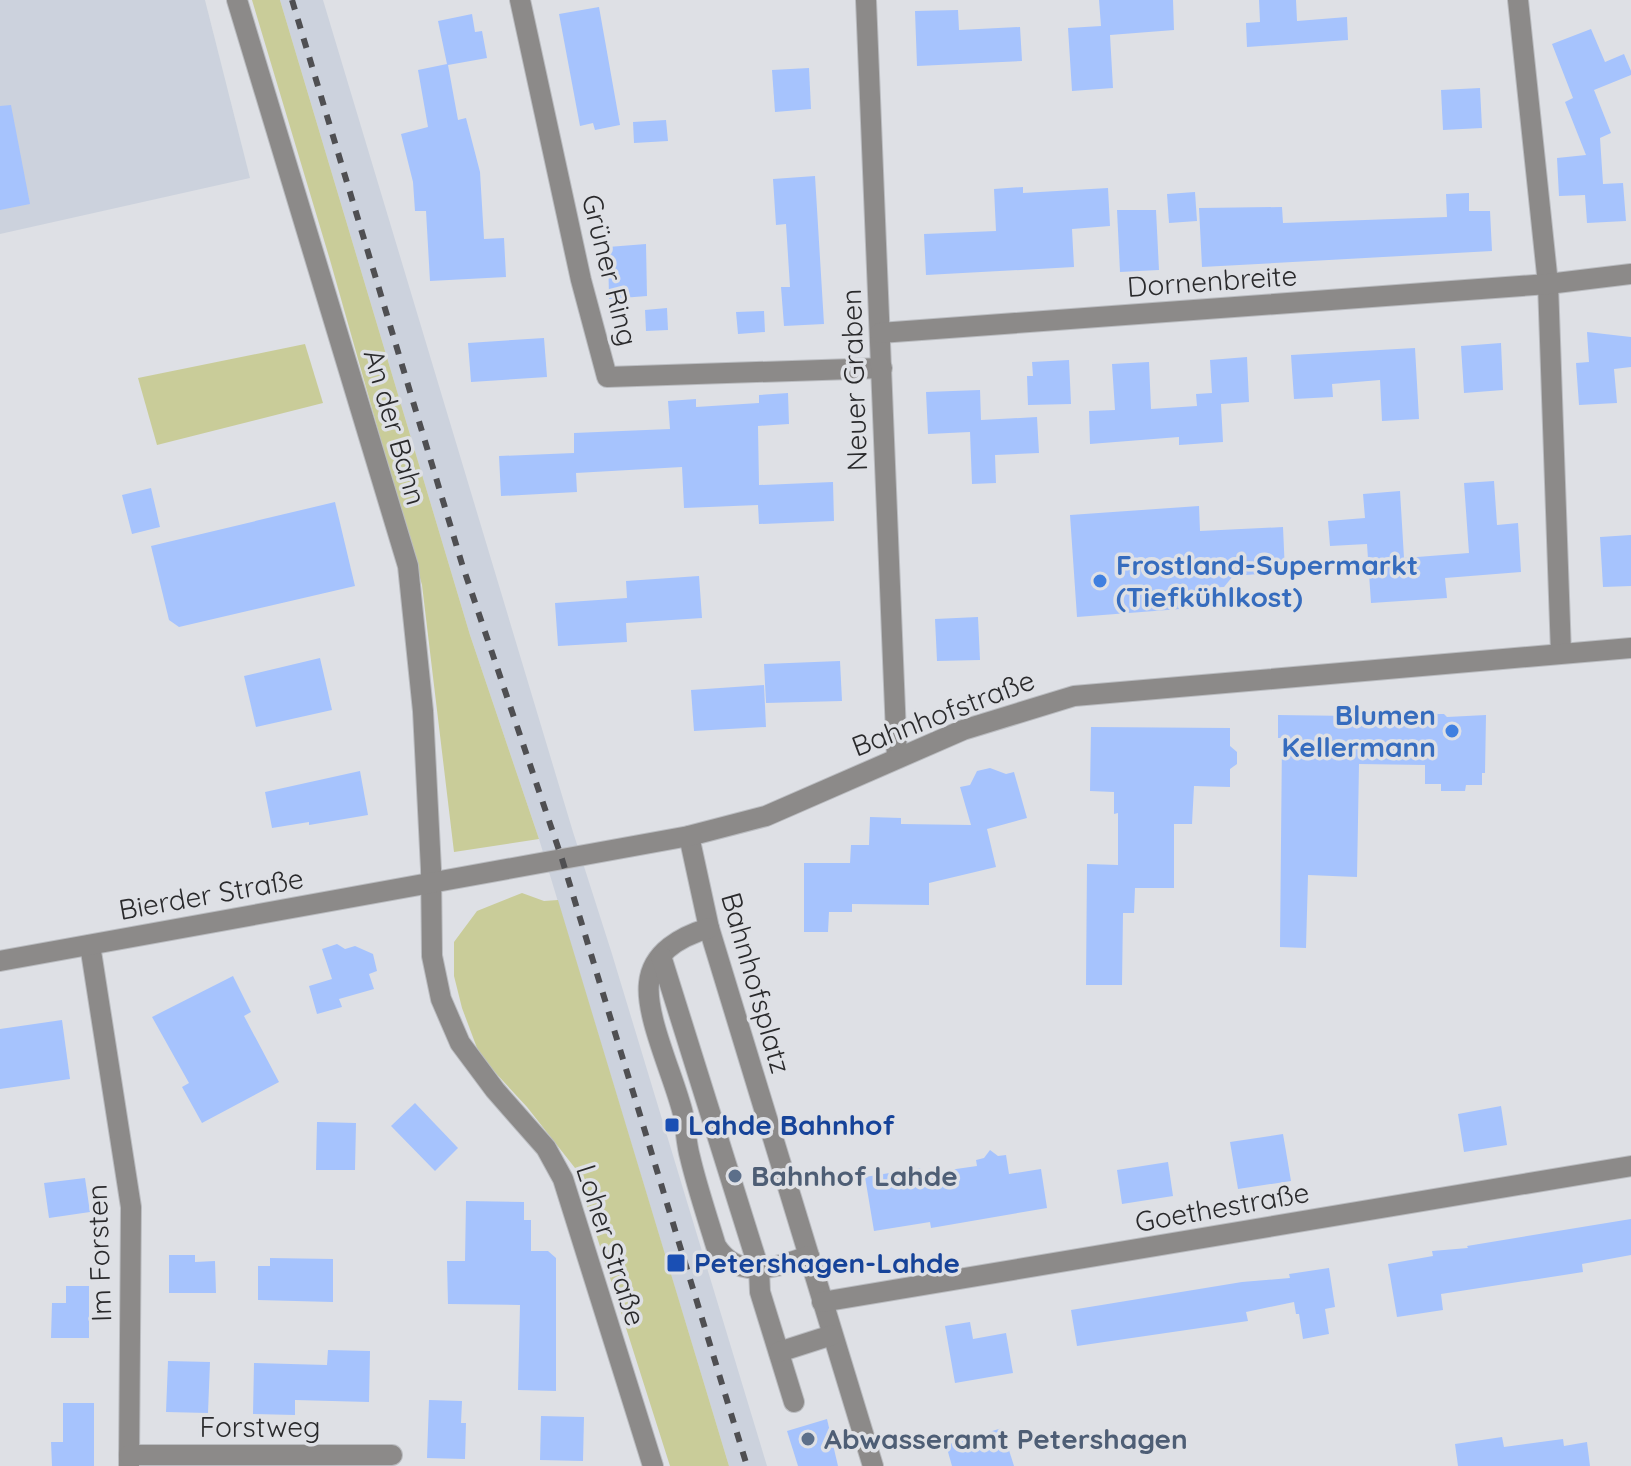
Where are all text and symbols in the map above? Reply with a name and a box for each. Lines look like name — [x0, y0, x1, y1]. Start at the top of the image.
street label: Grüner Ring — [575, 190, 646, 349]
street label: Dornenbreite — [1126, 257, 1298, 304]
street label: Neuer Graben — [833, 288, 874, 472]
street label: An der Bahn — [357, 345, 434, 509]
place label: Frostland-Supermarkt (Tiefkühlkost) — [1116, 547, 1418, 614]
marker: Frostland-Supermarkt (Tiefkühlkost) — [1091, 572, 1109, 590]
street label: Bahnhofstraße — [846, 662, 1039, 763]
place label: Blumen Kellermann — [1281, 697, 1436, 764]
marker: Blumen Kellermann — [1443, 722, 1461, 740]
street label: Bierder Straße — [116, 860, 306, 927]
street label: Bahnhofsplatz — [714, 888, 799, 1077]
place label: Lahde Bahnhof — [688, 1107, 896, 1142]
marker: Lahde Bahnhof — [663, 1116, 681, 1134]
place label: Bahnhof Lahde — [751, 1158, 958, 1193]
street label: Loher Straße — [569, 1160, 654, 1330]
marker: Bahnhof Lahde — [726, 1167, 744, 1185]
street label: Goethestraße — [1132, 1174, 1312, 1239]
street label: Im Forsten — [79, 1184, 118, 1322]
place label: Petershagen-Lahde — [694, 1245, 960, 1280]
marker: Petershagen-Lahde — [665, 1252, 687, 1274]
street label: Forstweg — [199, 1409, 321, 1444]
place label: Abwasseramt Petershagen — [824, 1421, 1188, 1456]
marker: Abwasseramt Petershagen — [799, 1430, 817, 1448]

